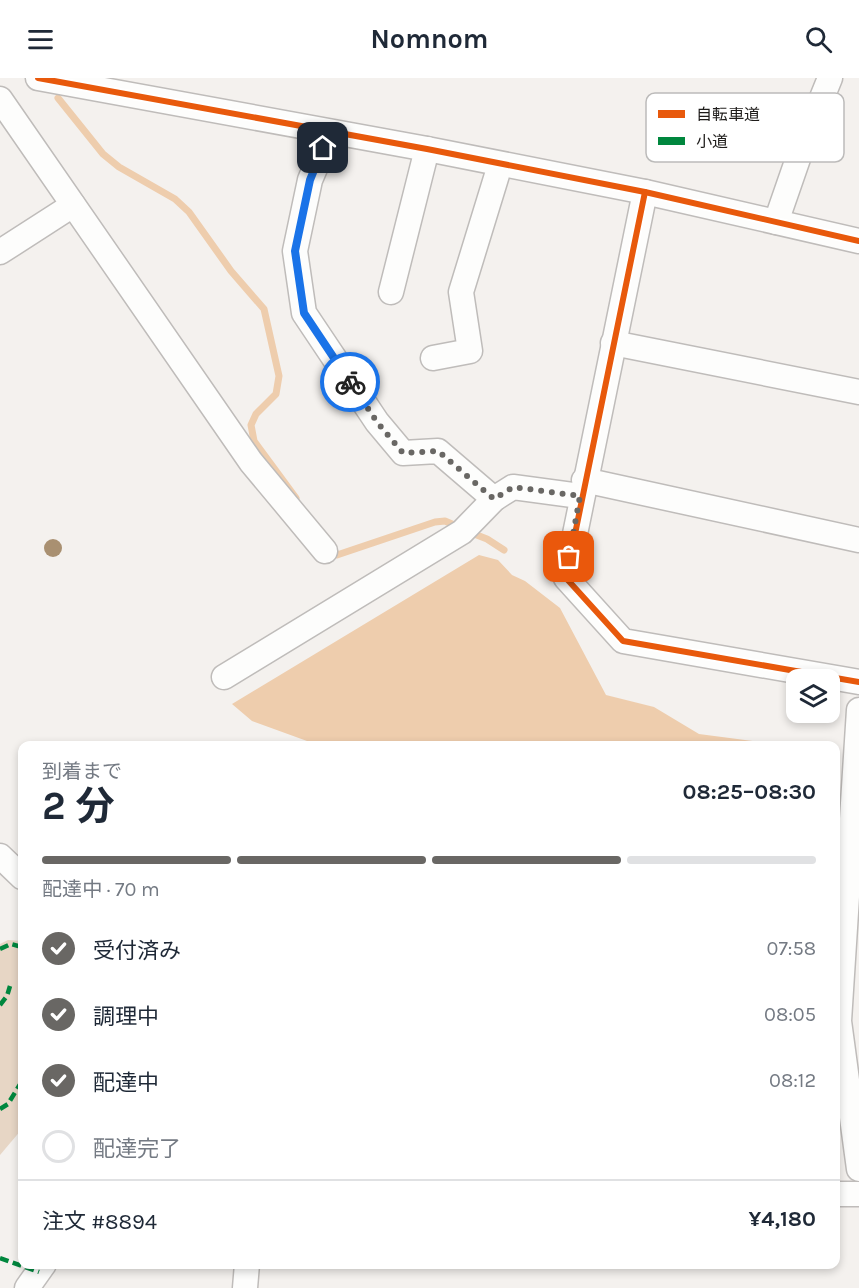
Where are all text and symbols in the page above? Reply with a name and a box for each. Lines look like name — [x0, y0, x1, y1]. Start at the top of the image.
icon: menu — [24, 23, 57, 56]
text: Nomnom — [371, 23, 489, 55]
icon: search — [802, 23, 835, 56]
legend — [646, 93, 844, 162]
text: 自転車道 — [696, 105, 760, 124]
pin — [297, 122, 348, 173]
icon: home — [306, 131, 339, 164]
text: 小道 — [696, 132, 728, 151]
courier — [320, 352, 380, 412]
icon: bike — [334, 366, 367, 399]
pin — [543, 531, 594, 582]
icon: bag — [552, 540, 585, 573]
map controls — [786, 669, 840, 723]
button: layers — [786, 669, 840, 723]
text: 到着まで — [42, 760, 122, 783]
text: 08:25–08:30 — [683, 779, 816, 805]
text: 2 分 — [42, 783, 114, 829]
text: 配達中 · 70 m — [42, 878, 160, 901]
icon: check — [42, 932, 75, 965]
text: 07:58 — [767, 937, 816, 960]
text: 受付済み — [93, 938, 181, 964]
icon: check — [42, 998, 75, 1031]
text: 08:05 — [764, 1003, 816, 1026]
text: 調理中 — [93, 1004, 159, 1030]
icon: check — [42, 1064, 75, 1097]
text: 08:12 — [769, 1069, 816, 1092]
text: 配達中 — [93, 1070, 159, 1096]
text: 配達完了 — [93, 1136, 181, 1162]
text: ¥4,180 — [748, 1206, 816, 1232]
text: 注文 #8894 — [42, 1209, 157, 1235]

